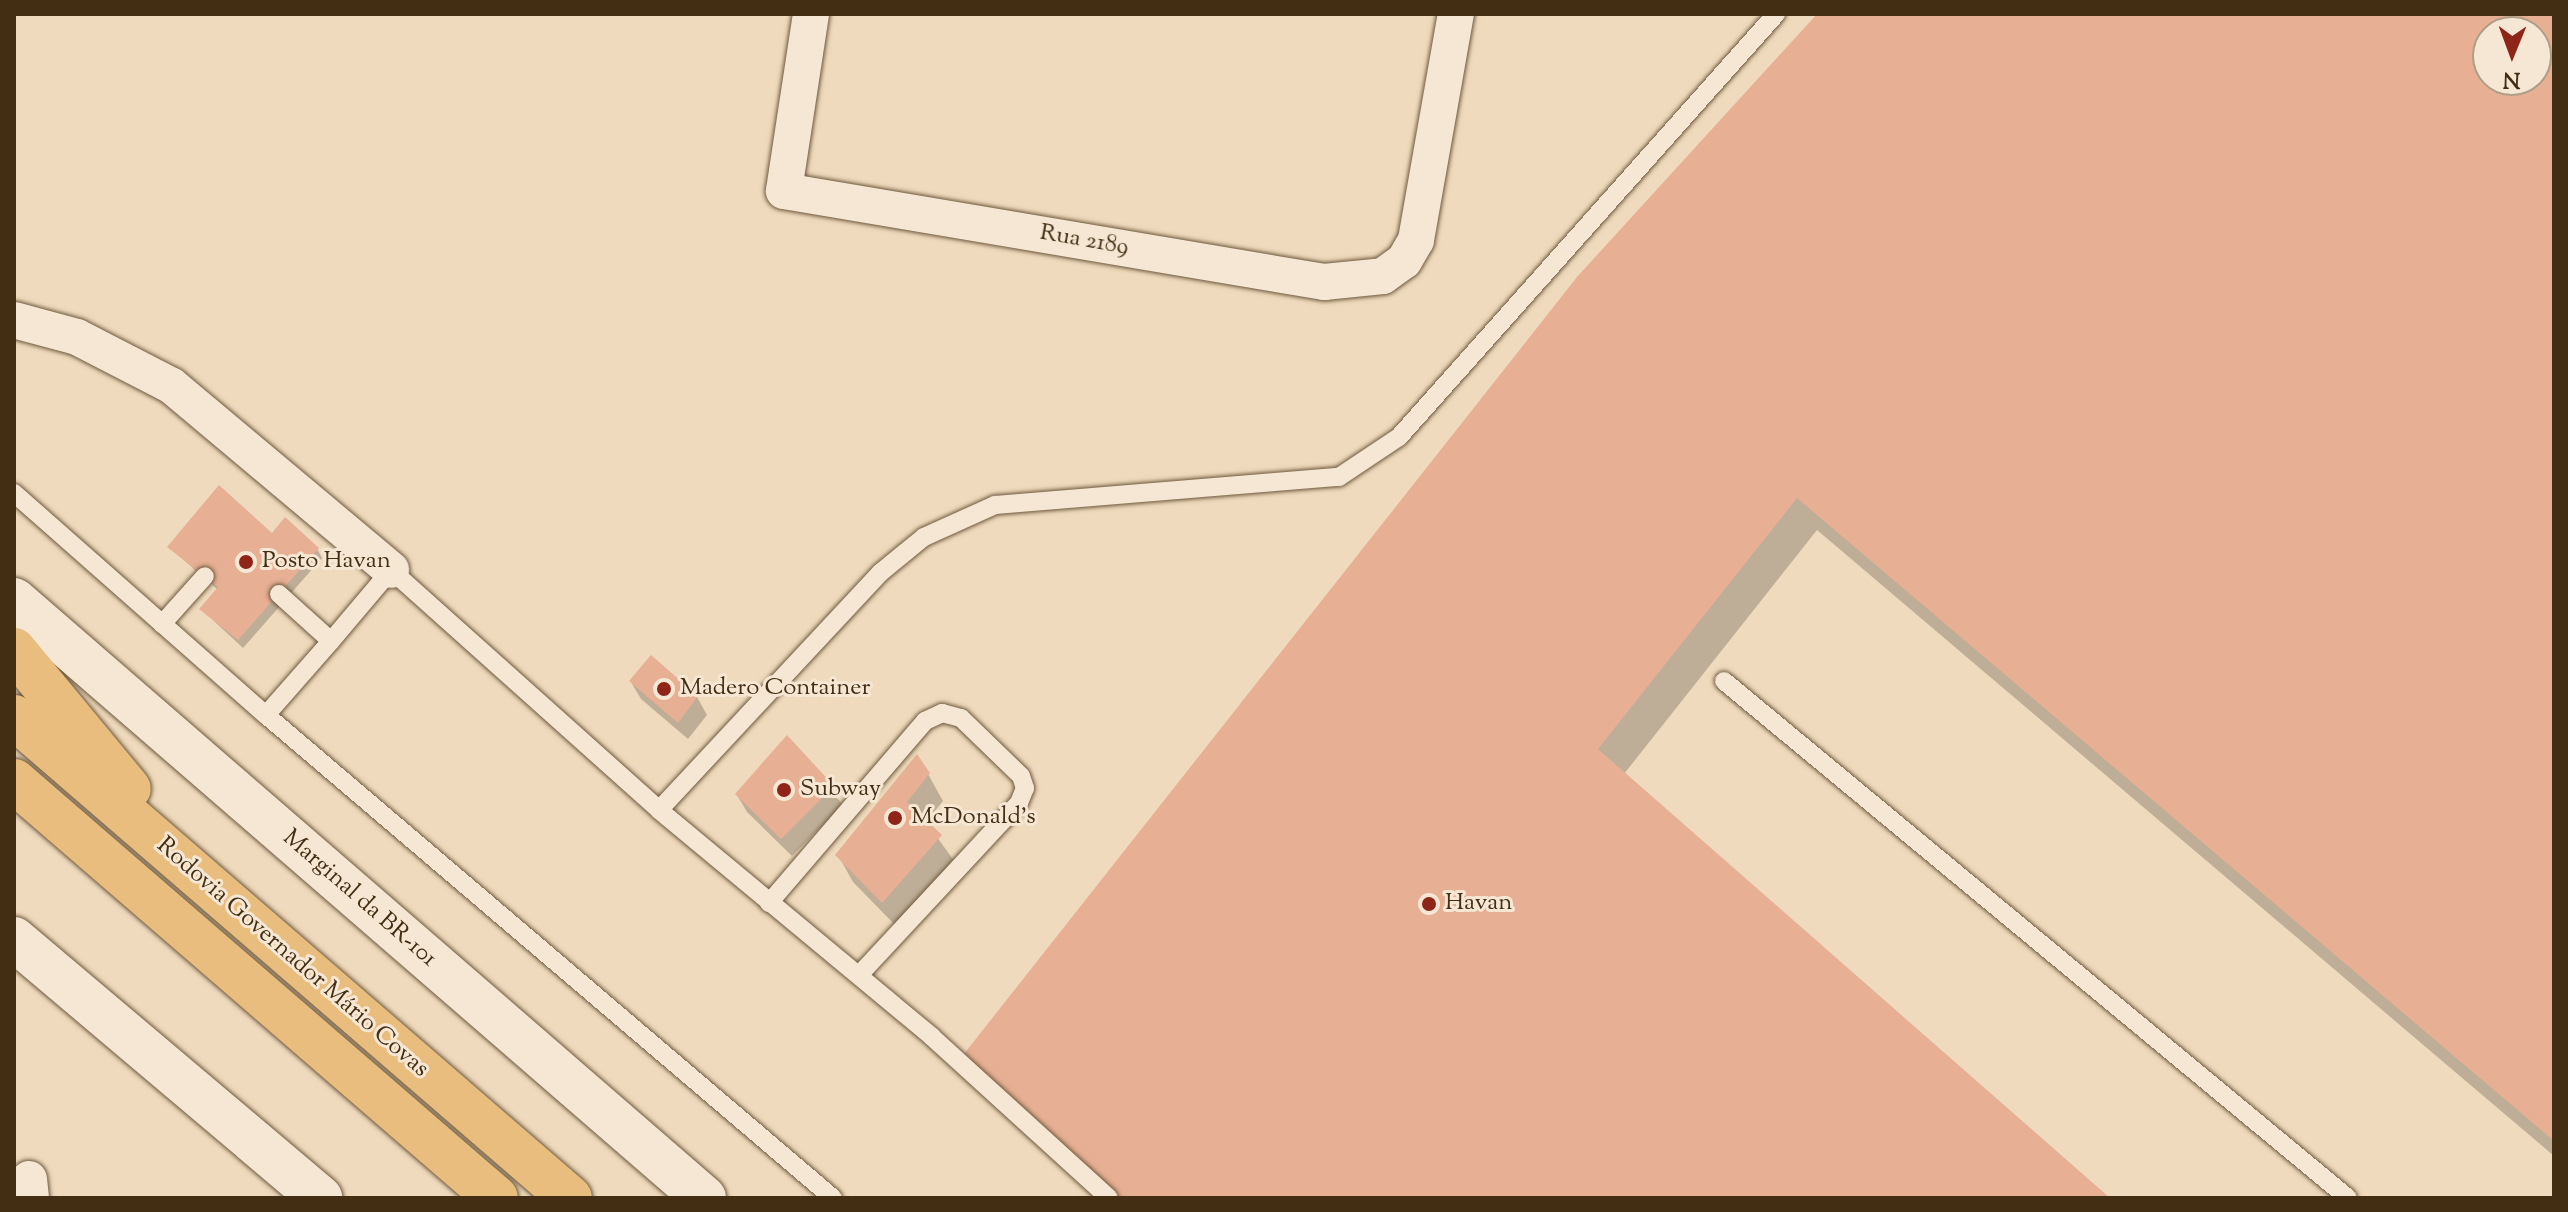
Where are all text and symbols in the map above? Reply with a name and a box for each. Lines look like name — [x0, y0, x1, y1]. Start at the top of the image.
north arrow — [2472, 16, 2552, 96]
text: N — [2503, 62, 2521, 94]
street label: Rua 2189 — [1037, 219, 1131, 263]
place label: Posto Havan — [262, 548, 391, 576]
marker: Posto Havan — [237, 553, 255, 571]
place label: Madero Container — [680, 675, 870, 703]
marker: Madero Container — [655, 680, 673, 698]
place label: Subway — [800, 776, 881, 804]
marker: Subway — [775, 781, 793, 799]
place label: McDonald's — [911, 804, 1036, 832]
marker: McDonald's — [886, 809, 904, 827]
street label: Marginal da BR-101 — [276, 824, 442, 974]
street label: Rodovia Governador Mário Covas — [150, 832, 434, 1084]
place label: Havan — [1445, 890, 1513, 918]
marker: Havan — [1420, 895, 1438, 913]

